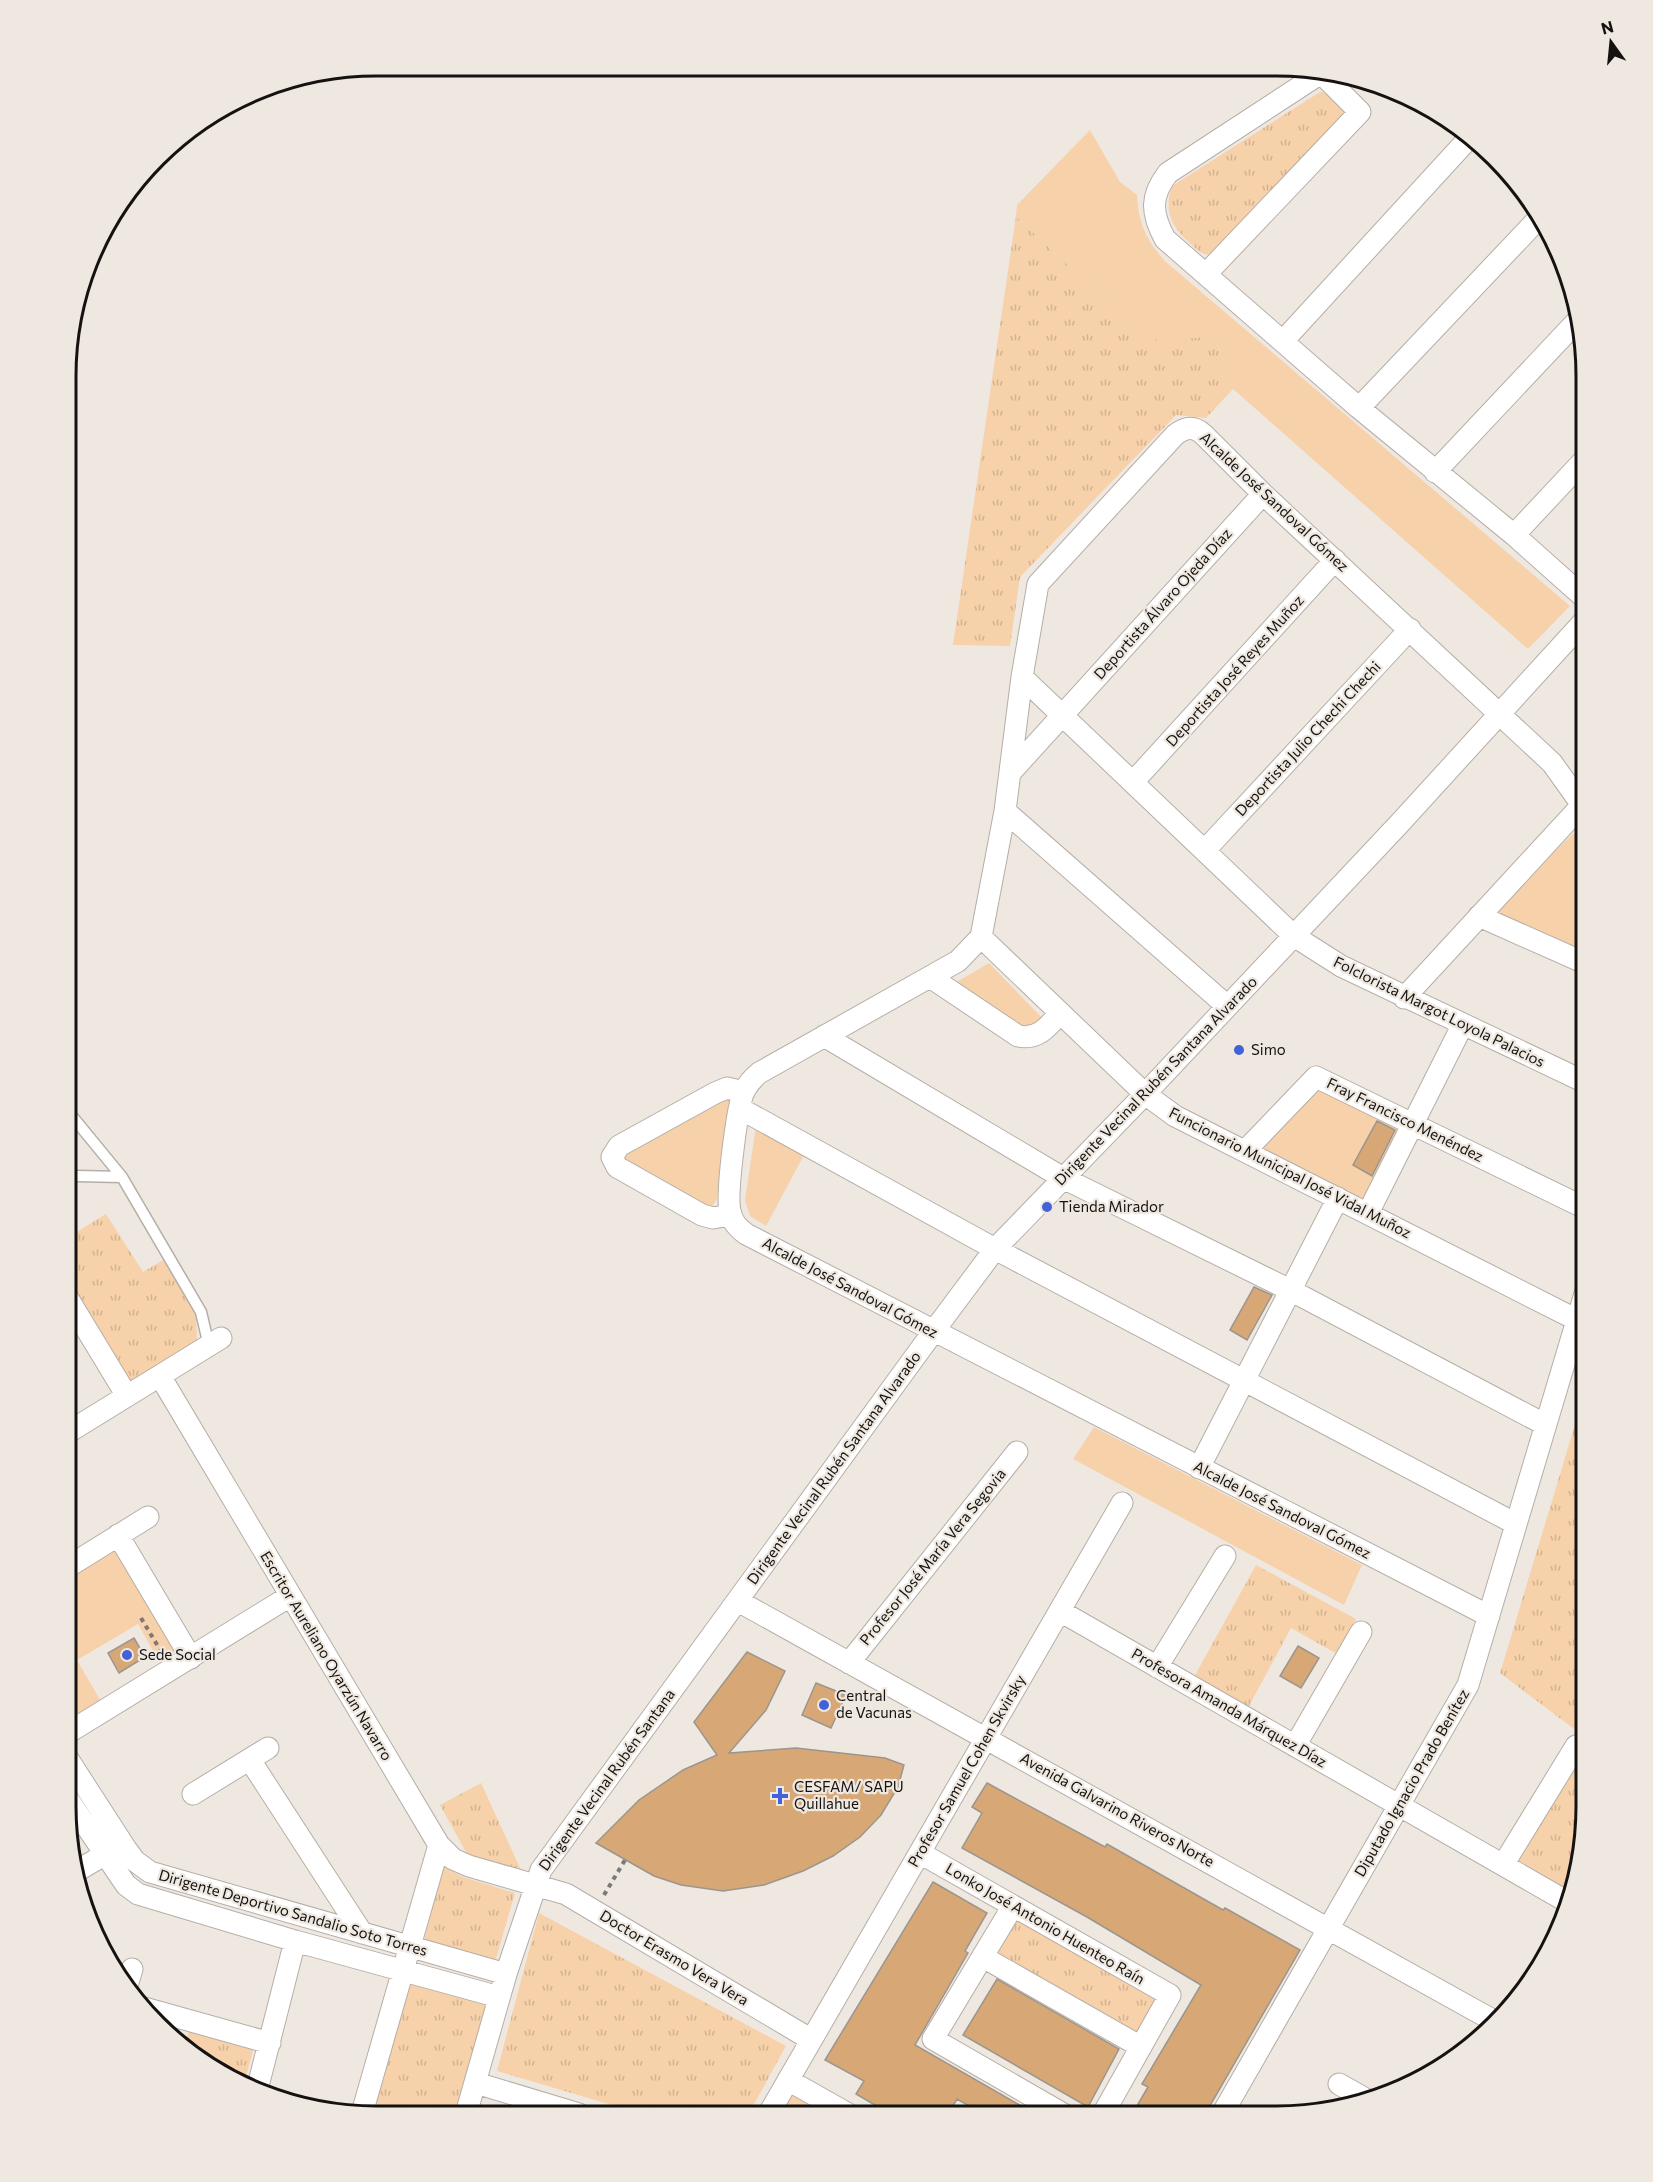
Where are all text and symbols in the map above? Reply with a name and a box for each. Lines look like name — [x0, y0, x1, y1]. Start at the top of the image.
north arrow — [1581, 12, 1641, 72]
text: N — [1599, 16, 1615, 38]
street label: Alcalde José Sandoval Gómez — [1197, 428, 1353, 575]
street label: Deportista Álvaro Ojeda Díaz — [1089, 523, 1235, 683]
street label: Deportista José Reyes Muñoz — [1162, 591, 1307, 750]
street label: Deportista Julio Chechi Chechi — [1231, 657, 1384, 819]
street label: Folclorista Margot Loyola Palacios — [1331, 952, 1548, 1070]
street label: Dirigente Vecinal Rubén Santana Alvarado — [1050, 972, 1260, 1189]
place label: Simo — [1251, 1040, 1286, 1058]
marker: Simo — [1232, 1043, 1246, 1057]
street label: Fray Francisco Menéndez — [1324, 1073, 1487, 1165]
street label: Funcionario Municipal José Vidal Muñoz — [1166, 1103, 1415, 1241]
place label: Tienda Mirador — [1059, 1197, 1164, 1215]
marker: Tienda Mirador — [1040, 1200, 1054, 1214]
street label: Alcalde José Sandoval Gómez — [759, 1233, 941, 1341]
street label: Dirigente Vecinal Rubén Santana Alvarado — [743, 1347, 924, 1587]
street label: Alcalde José Sandoval Gómez — [1191, 1456, 1374, 1562]
street label: Profesor José María Vera Segovia — [855, 1464, 1009, 1648]
street label: Escritor Aureliano Oyarzún Navarro — [257, 1548, 397, 1763]
street label: Profesora Amanda Márquez Díaz — [1129, 1644, 1330, 1771]
place label: Sede Social — [139, 1645, 216, 1663]
marker: Sede Social — [120, 1648, 134, 1662]
street label: Profesor Samuel Cohen Skvirsky — [904, 1671, 1029, 1870]
street label: Dirigente Vecinal Rubén Santana — [534, 1685, 678, 1874]
place label: Central de Vacunas — [836, 1686, 912, 1721]
street label: Diputado Ignacio Prado Benítez — [1350, 1686, 1472, 1879]
marker: Central de Vacunas — [817, 1698, 831, 1712]
street label: Avenida Galvarino Riveros Norte — [1017, 1748, 1218, 1870]
place label: CESFAM/ SAPU Quillahue — [794, 1777, 904, 1812]
marker: CESFAM/ SAPU Quillahue — [771, 1787, 789, 1805]
street label: Lonko José Antonio Huenteo Raín — [943, 1859, 1148, 1988]
street label: Dirigente Deportivo Sandalio Soto Torres — [157, 1865, 430, 1959]
street label: Doctor Erasmo Vera Vera — [597, 1906, 752, 2009]

